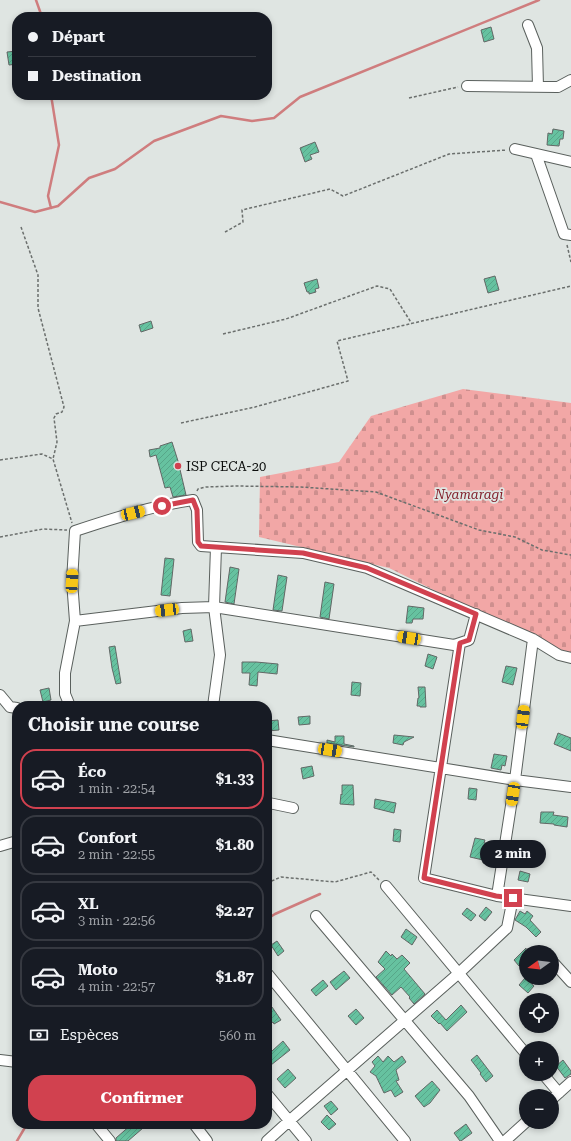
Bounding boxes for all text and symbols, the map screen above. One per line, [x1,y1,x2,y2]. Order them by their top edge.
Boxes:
text: Départ [52,28,105,46]
text: Destination [52,67,141,85]
place label: ISP CECA-20 [186,459,266,474]
marker: ISP CECA-20 [173,461,183,471]
park label: Nyamaragi [434,487,503,502]
route start [153,497,171,515]
car [120,504,146,522]
car [65,569,79,593]
car [154,603,180,617]
car [396,630,422,646]
car [516,704,530,730]
text: Choisir une course [28,714,199,735]
car [317,742,343,758]
icon: car [30,761,66,797]
text: Éco [78,763,106,781]
text: $1.33 [216,770,254,788]
text: 1 min · 22:54 [78,781,155,796]
car [505,781,521,807]
icon: car [30,827,66,863]
text: Confort [78,829,137,847]
text: $1.80 [216,836,254,854]
callout: 2 min [480,840,546,868]
text: 2 min [495,846,531,861]
text: 2 min · 22:55 [78,847,155,862]
route end [504,889,522,907]
icon: car [30,893,66,929]
text: XL [78,895,99,913]
text: $2.27 [216,902,254,920]
text: 3 min · 22:56 [78,913,155,928]
north arrow [519,945,559,985]
map controls [519,945,559,1129]
icon: car [30,959,66,995]
text: Moto [78,961,118,979]
text: $1.87 [216,968,254,986]
text: 4 min · 22:57 [78,979,155,994]
button: locate [519,993,559,1033]
icon: cash [28,1024,50,1046]
text: Espèces [60,1026,119,1044]
text: 560 m [219,1028,256,1043]
button: + [519,1041,559,1081]
button: Confirmer [28,1075,256,1121]
button: − [519,1089,559,1129]

